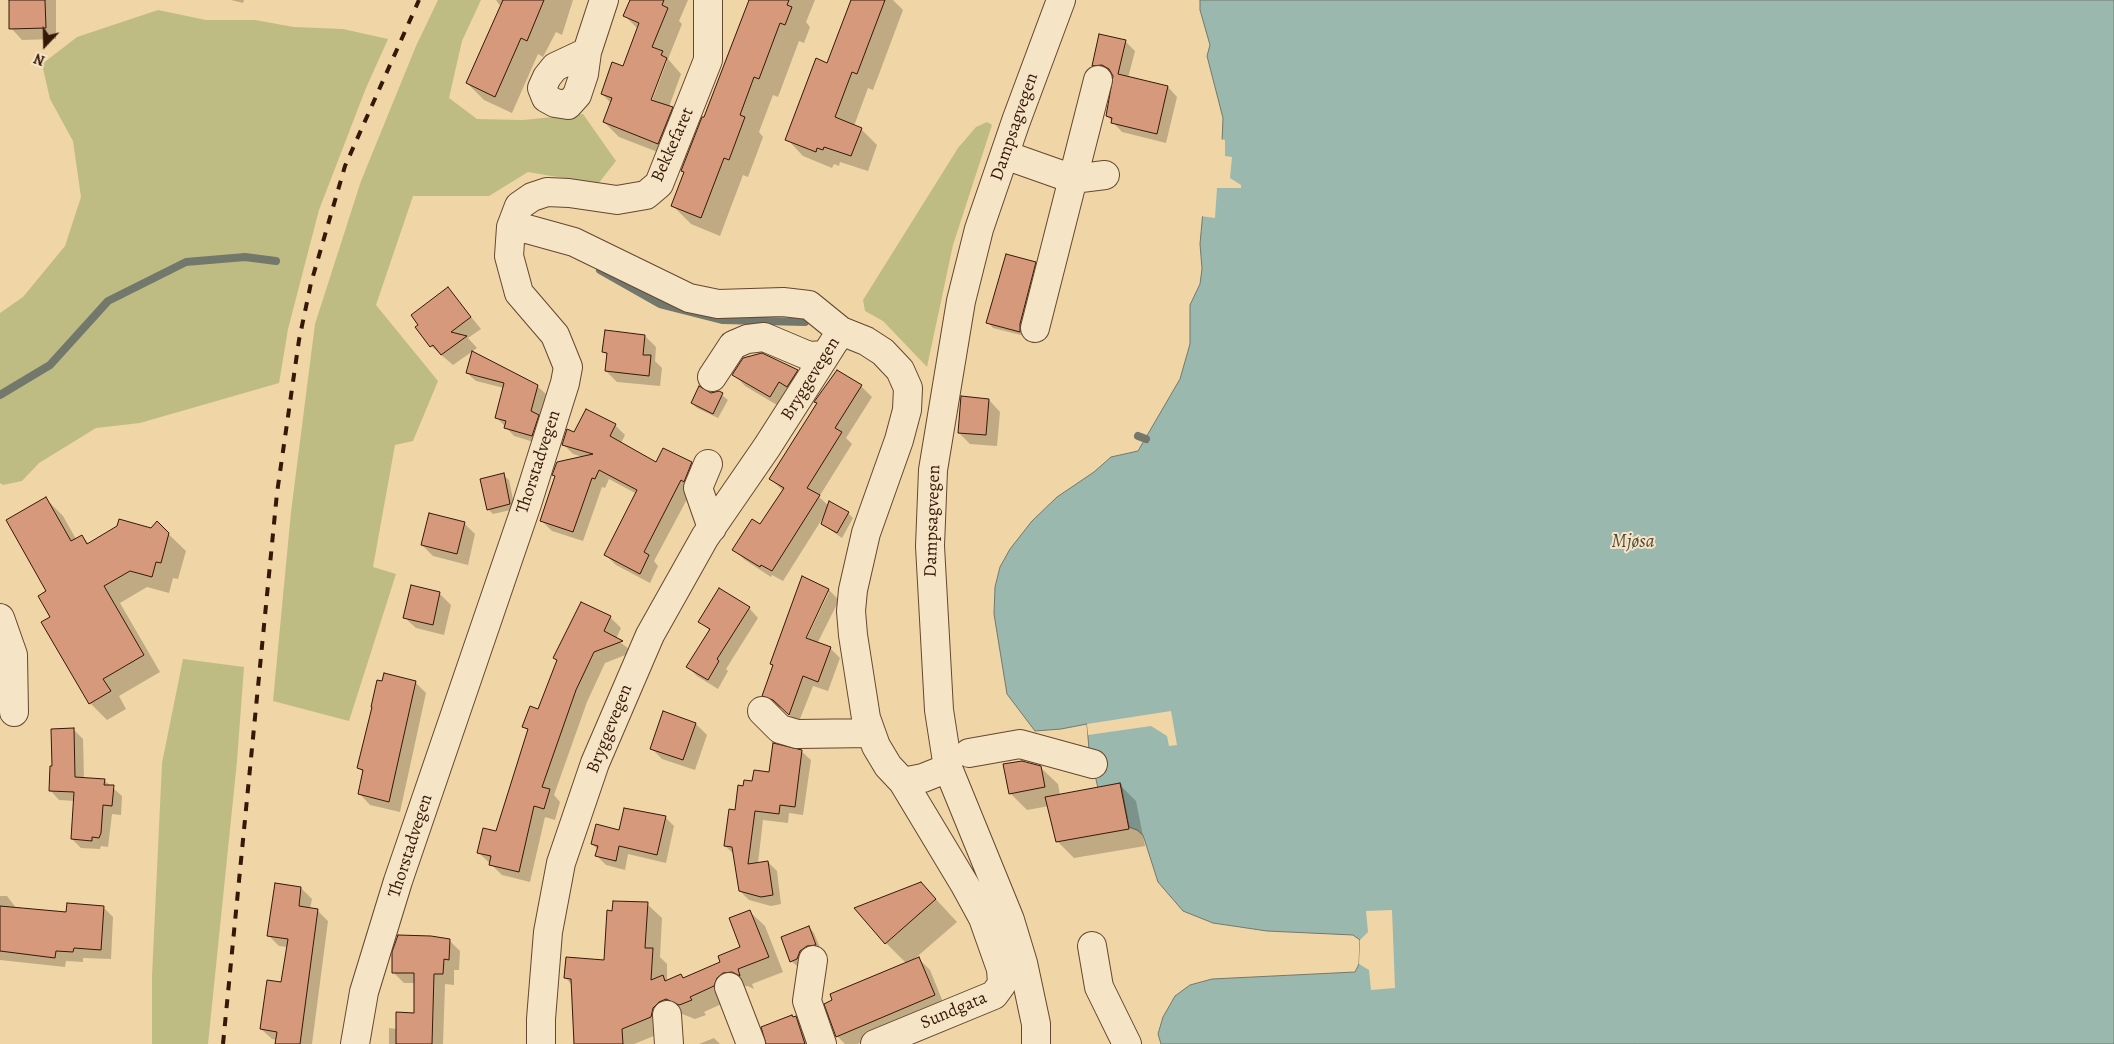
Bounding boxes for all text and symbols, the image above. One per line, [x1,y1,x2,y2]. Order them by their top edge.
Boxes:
north arrow [20,20,70,70]
text: N [31,49,48,70]
street label: Dampsagvegen [986,70,1044,184]
street label: Bekkefaret [647,104,699,186]
street label: Bryggevegen [777,333,845,425]
street label: Thorstadvegen [512,408,566,516]
street label: Dampsagvegen [920,464,946,578]
water label: Mjøsa [1611,531,1655,553]
street label: Bryggevegen [582,681,638,777]
street label: Thorstadvegen [384,792,438,900]
street label: Sundgata [917,987,991,1035]

